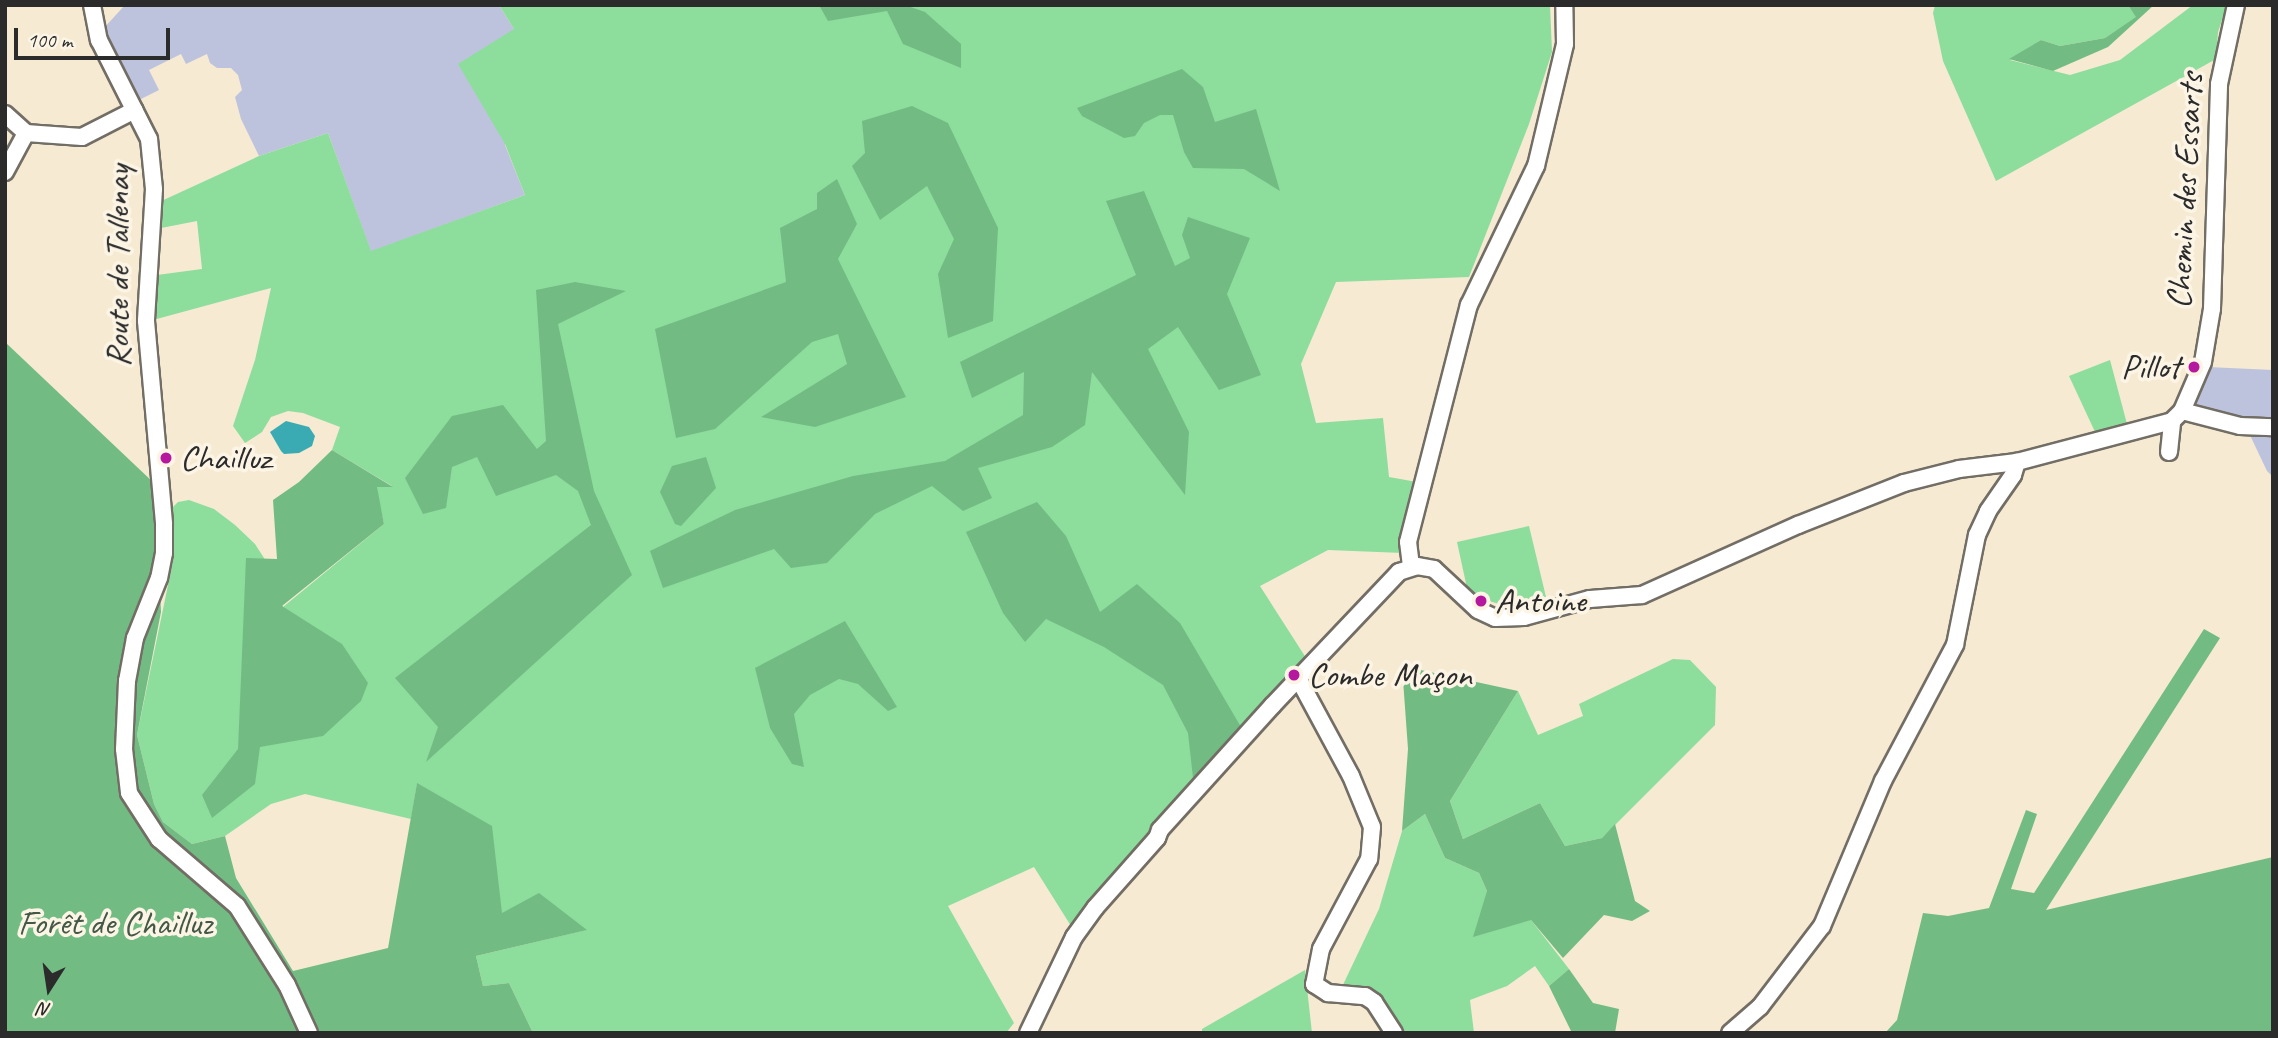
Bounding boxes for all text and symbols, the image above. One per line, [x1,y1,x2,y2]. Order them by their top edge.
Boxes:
scale bar [18,14,173,58]
text: 100 m [27,27,72,53]
street label: Chemin des Essarts [2158,72,2212,310]
street label: Route de Tallenay [97,165,139,367]
place label: Pillot [2121,346,2180,388]
marker: Pillot [2186,359,2202,375]
place label: Chailluz [180,437,270,479]
marker: Chailluz [158,450,174,466]
place label: Antoine [1495,580,1586,622]
marker: Antoine [1473,593,1489,609]
place label: Combe Maçon [1308,654,1473,696]
marker: Combe Maçon [1286,667,1302,683]
park label: Forêt de Chailluz [17,902,213,944]
north arrow [14,954,84,1024]
text: N [36,997,53,1023]

